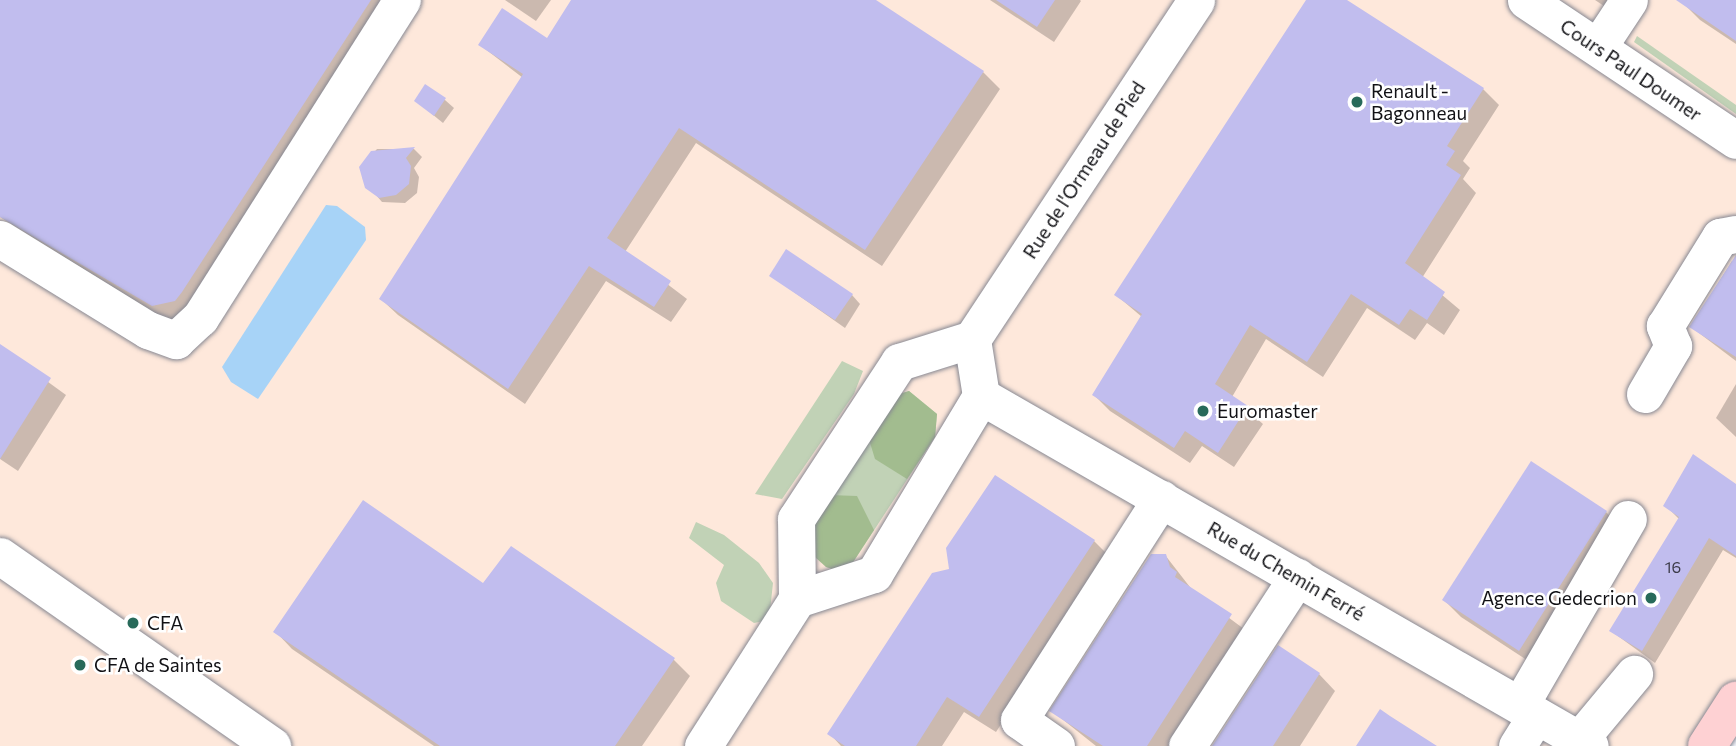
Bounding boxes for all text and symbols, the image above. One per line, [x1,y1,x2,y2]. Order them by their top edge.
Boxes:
street label: Cours Paul Doumer [1556,14,1706,126]
street label: Rue de l'Ormeau de Pied [1018,77,1150,263]
place label: Renault - Bagonneau [1371,80,1467,124]
marker: Renault - Bagonneau [1349,94,1365,110]
place label: Euromaster [1217,400,1318,422]
marker: Euromaster [1195,403,1211,419]
street label: Rue du Chemin Ferré [1203,517,1369,625]
house number: 16 [1665,557,1681,577]
place label: Agence Gedecrion [1481,587,1637,609]
marker: Agence Gedecrion [1643,590,1659,606]
place label: CFA [147,612,183,634]
marker: CFA [125,615,141,631]
place label: CFA de Saintes [94,654,222,676]
marker: CFA de Saintes [72,657,88,673]

